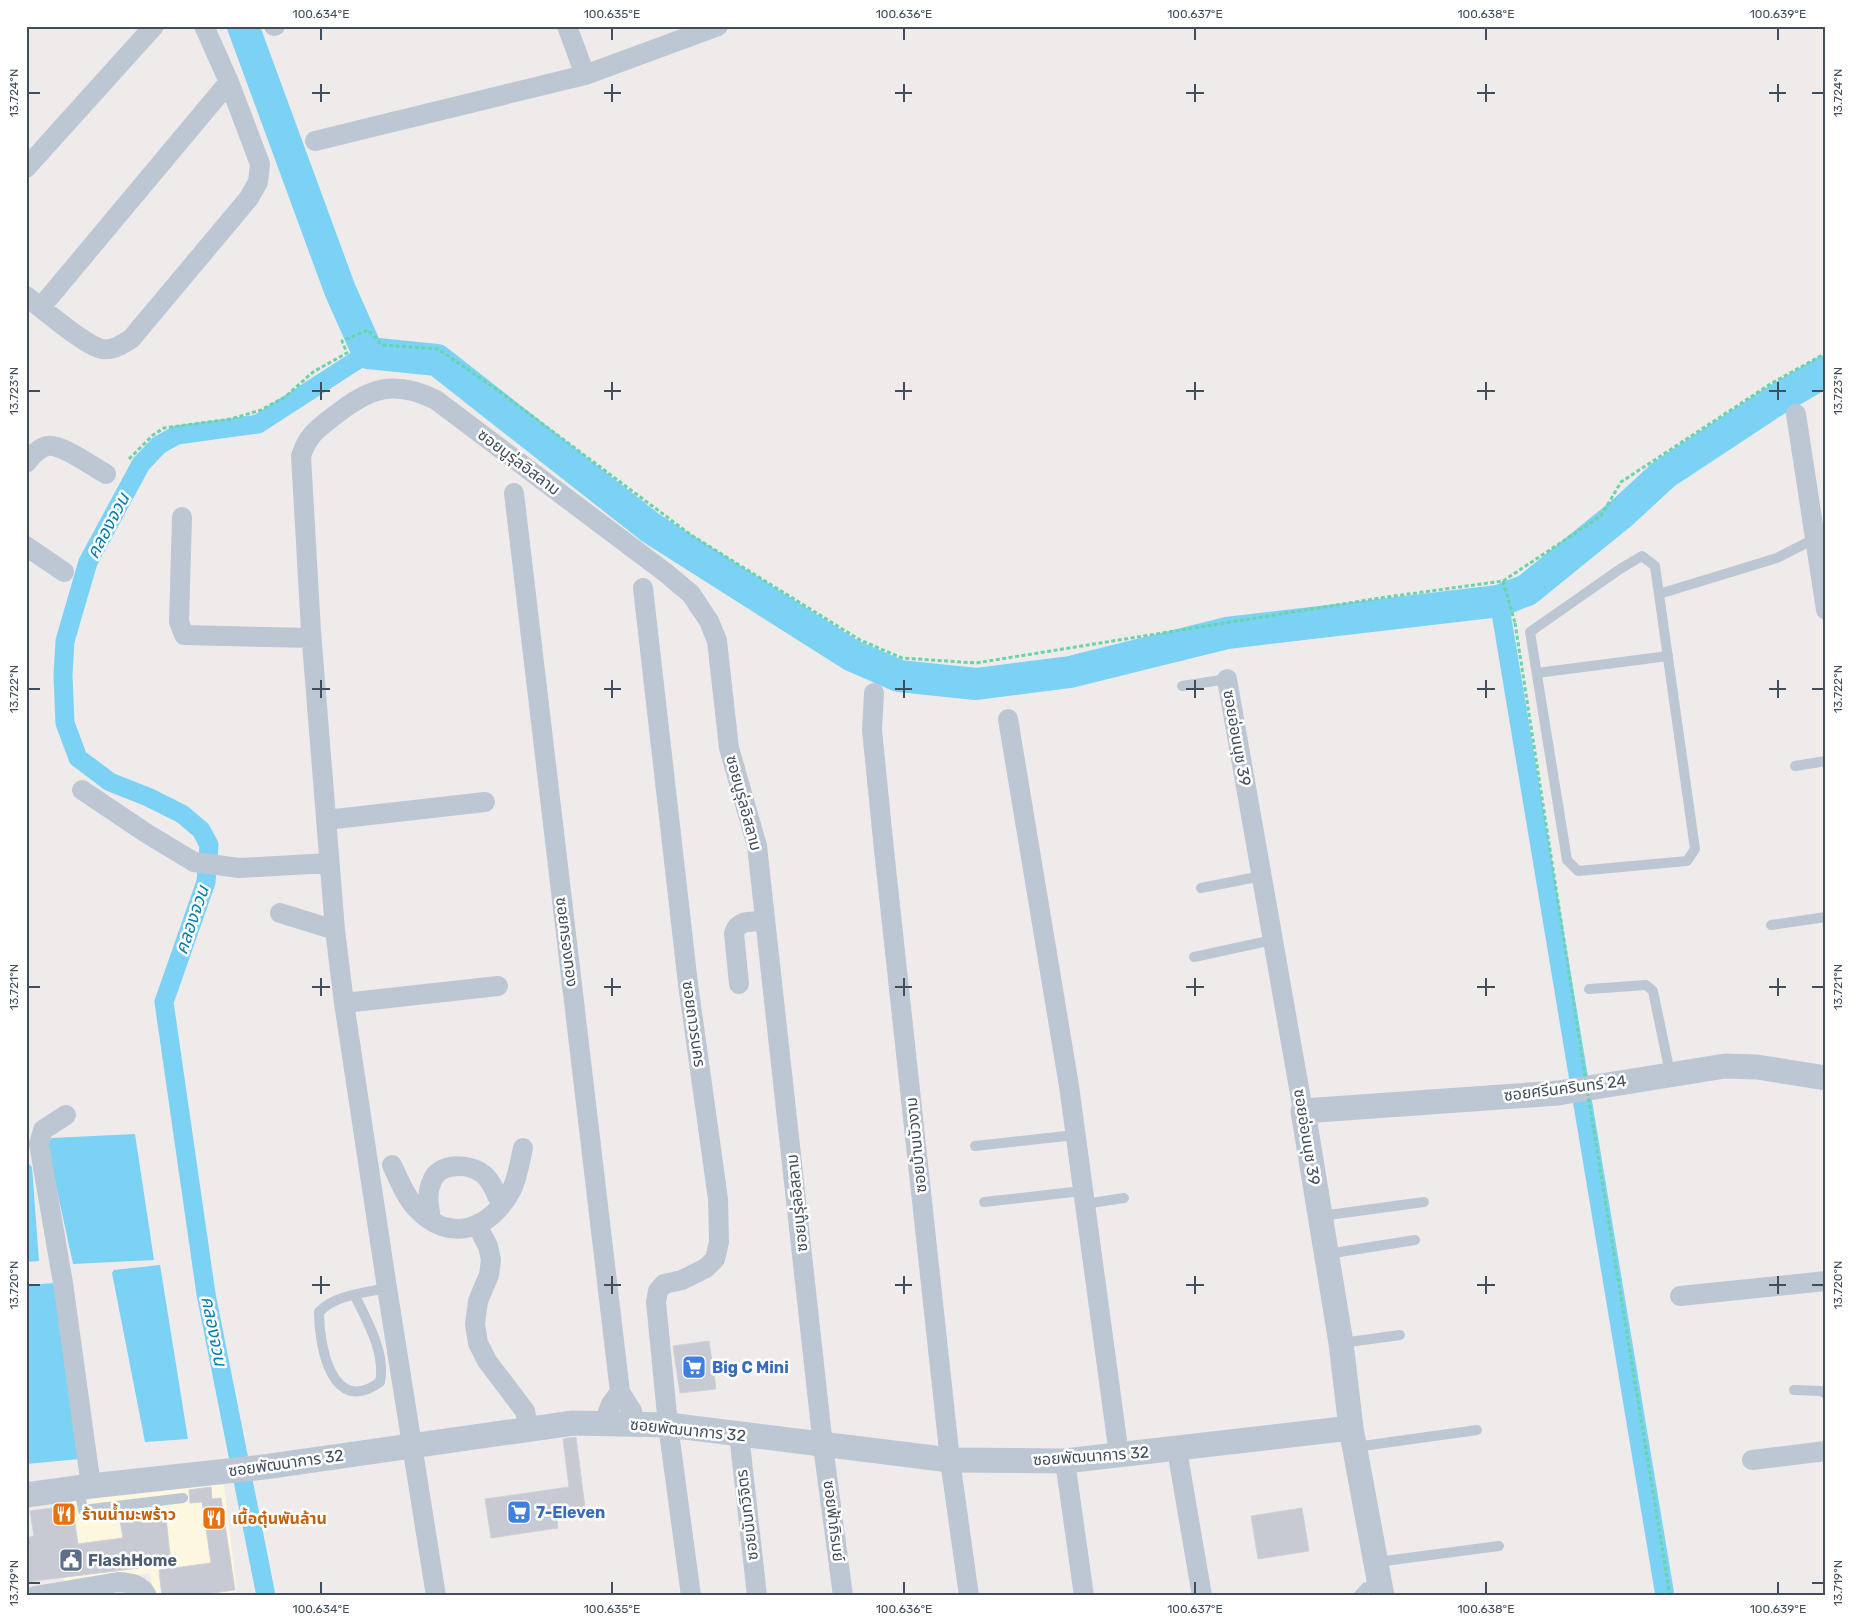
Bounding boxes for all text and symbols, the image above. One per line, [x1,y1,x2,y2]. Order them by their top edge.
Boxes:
text: 100.634°E [293,7,349,21]
text: 100.635°E [584,7,640,21]
text: 100.636°E [876,7,932,21]
text: 100.637°E [1167,7,1223,21]
text: 100.638°E [1457,7,1515,21]
text: 100.639°E [1750,7,1806,21]
text: 13.724°N [7,69,21,117]
text: 13.724°N [1831,69,1845,117]
text: 13.723°N [7,367,21,415]
text: 13.723°N [1831,367,1845,415]
street label: ซอยนูรุ่ลอิสลาม [474,425,564,499]
water label: คลองจวน [82,489,135,562]
text: 13.722°N [7,665,21,713]
text: 13.722°N [1831,665,1845,713]
street label: ซอยอ่อนนุช 39 [1219,688,1255,788]
street label: ซอยนูรุ่ลอิสลาม [722,753,766,853]
water label: คลองจวน [170,882,214,957]
street label: ซอยกรองทอง [552,896,582,988]
text: 13.721°N [7,964,21,1010]
text: 13.721°N [1831,964,1845,1010]
street label: ซอยถาวรนคร [679,980,709,1069]
street label: ซอยศรีนครินทร์ 24 [1503,1071,1627,1105]
street label: ซอยอ่อนนุช 39 [1290,1087,1324,1187]
street label: ซอยบ้านบัวงาม [902,1096,930,1194]
street label: ซอยนูรุ่ลอิสลาม [782,1153,812,1253]
text: 13.720°N [7,1261,21,1309]
text: 13.720°N [1831,1261,1845,1309]
water label: คลองจวน [196,1294,232,1369]
supermarket icon: Big C Mini [681,1354,707,1380]
place label: Big C Mini [712,1358,789,1377]
street label: ซอยพัฒนาการ 32 [629,1414,747,1446]
street label: ซอยพัฒนาการ 32 [1032,1442,1150,1470]
street label: ซอยพัฒนาการ 32 [227,1445,345,1481]
street label: ซอยนันทวิจิตร [732,1468,762,1561]
street label: ซอยฟ้าภิรมย์ [820,1479,848,1563]
supermarket icon: 7-Eleven [506,1499,532,1525]
restaurant icon: ร้านน้ำมะพร้าว [51,1501,77,1527]
place label: ร้านน้ำมะพร้าว [82,1503,176,1524]
place label: 7-Eleven [536,1503,605,1522]
restaurant icon: เนื้อตุ๋นพันล้าน [201,1505,227,1531]
place label: เนื้อตุ๋นพันล้าน [232,1507,327,1528]
public building icon: FlashHome [58,1547,84,1573]
place label: FlashHome [88,1551,177,1570]
text: 13.719°N [7,1560,21,1606]
text: 13.719°N [1831,1560,1845,1606]
text: 100.634°E [293,1602,349,1616]
text: 100.635°E [584,1602,640,1616]
text: 100.636°E [876,1602,932,1616]
text: 100.637°E [1167,1602,1223,1616]
text: 100.638°E [1457,1602,1515,1616]
text: 100.639°E [1750,1602,1806,1616]

